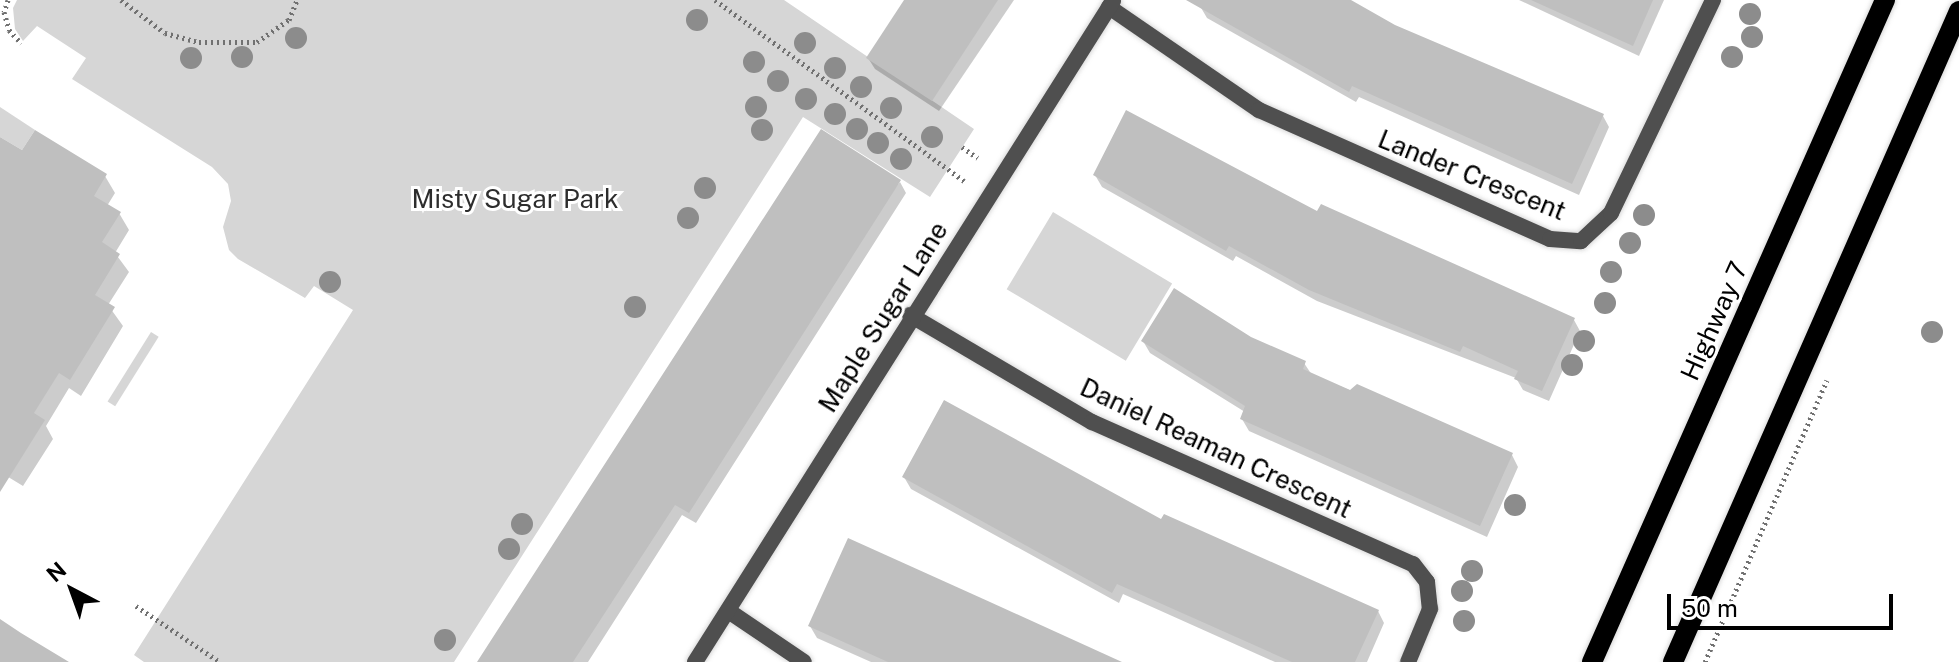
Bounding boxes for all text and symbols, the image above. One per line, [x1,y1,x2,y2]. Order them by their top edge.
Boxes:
street label: Lander Crescent [1374,123,1570,227]
park label: Misty Sugar Park [411,183,619,215]
street label: Maple Sugar Lane [812,216,954,418]
street label: Highway 7 [1674,257,1754,385]
street label: Daniel Reaman Crescent [1075,371,1357,525]
north arrow [32,550,112,630]
text: N [41,556,71,587]
scale bar [1671,578,1897,628]
text: 50 m [1681,594,1738,622]

